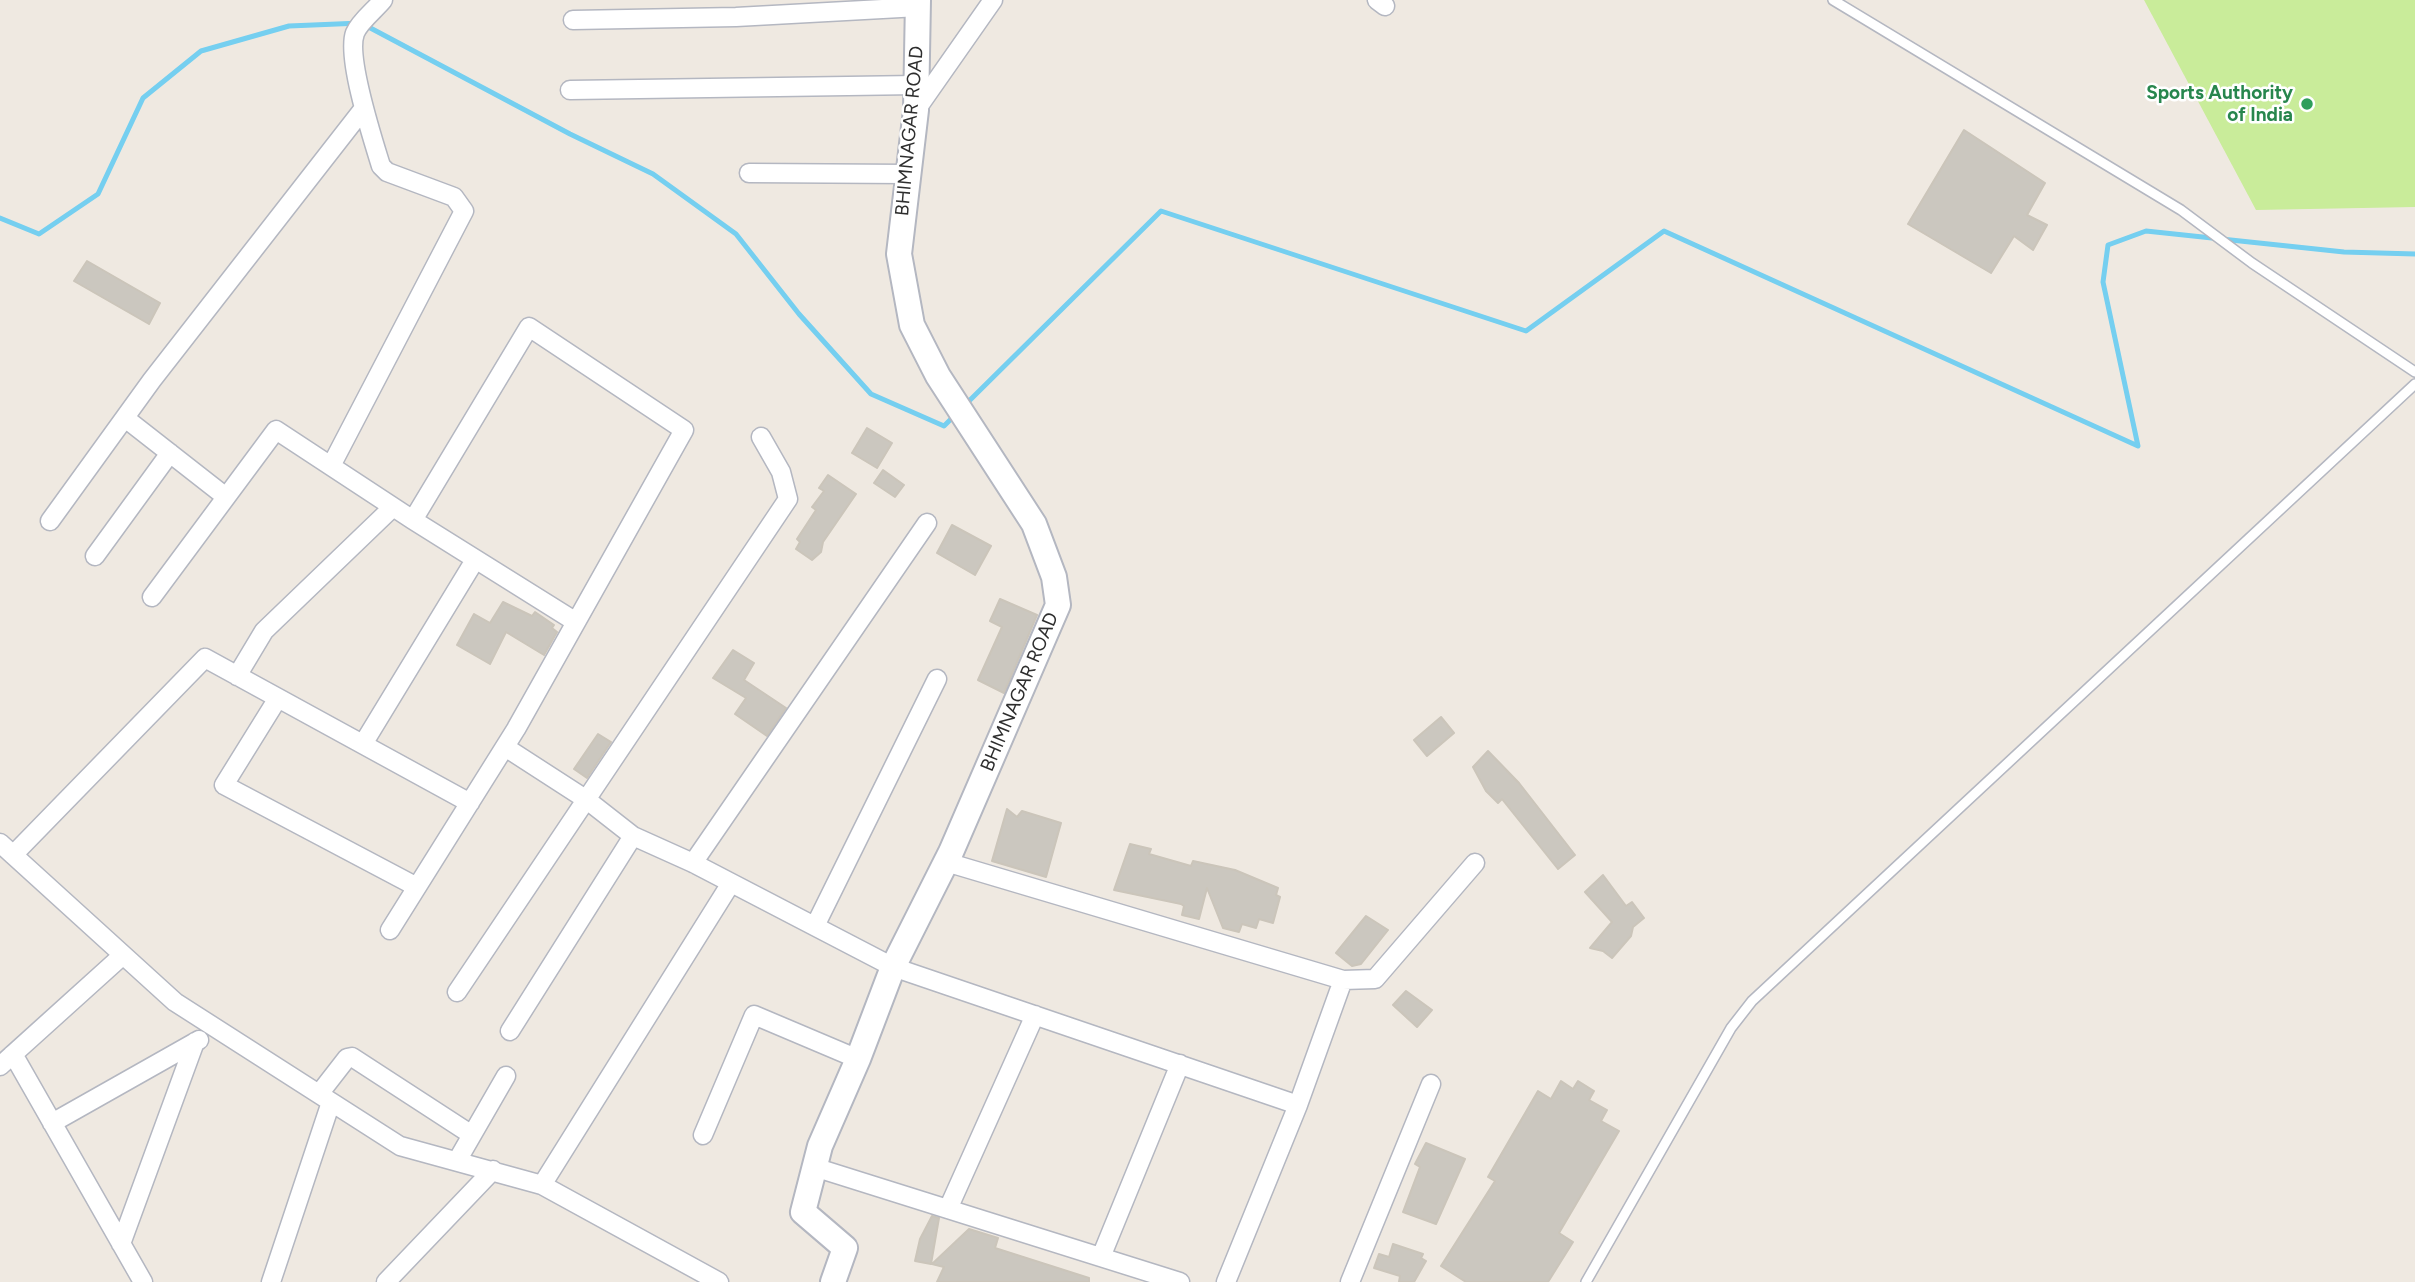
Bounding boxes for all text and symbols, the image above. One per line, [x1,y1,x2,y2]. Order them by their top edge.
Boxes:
street label: BHIMNAGAR ROAD [891,45,929,217]
place label: Sports Authority of India [2146,82,2293,126]
marker: Sports Authority of India [2299,96,2315,112]
street label: BHIMNAGAR ROAD [976,609,1064,775]

